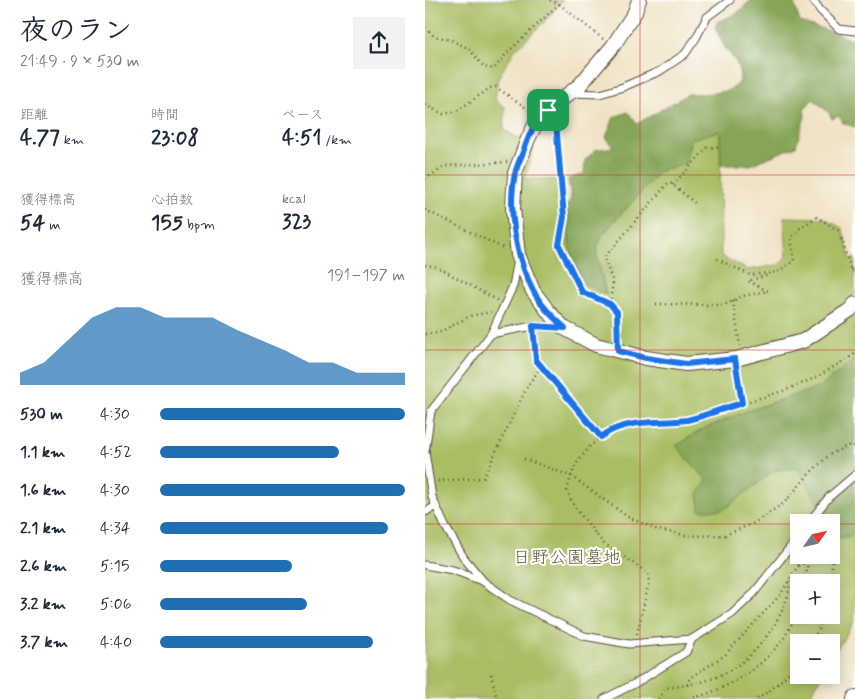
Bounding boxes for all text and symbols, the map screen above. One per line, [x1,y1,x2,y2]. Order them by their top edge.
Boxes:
text: 夜のラン [20,13,132,50]
button: share [353,17,405,69]
text: 21:49 · 9 × 530 m [20,51,139,72]
pin [527,89,569,131]
icon: arrive [534,96,562,124]
text: 距離 [20,106,48,124]
text: 時間 [151,106,179,124]
text: ペース [282,106,323,124]
text: 4.77 [20,124,60,152]
text: 23:08 [151,124,199,152]
text: 4:51 [282,124,321,152]
text: km [60,131,84,149]
text: /km [321,131,352,149]
text: kcal [282,190,306,208]
text: 獲得標高 [20,191,76,209]
text: 心拍数 [151,191,193,209]
text: 323 [282,208,311,236]
text: 54 [20,209,45,237]
text: 155 [151,209,183,237]
text: m [45,216,60,234]
text: bpm [183,216,215,234]
text: 191–197 m [327,265,405,286]
text: 獲得標高 [20,269,84,290]
text: 530 m [20,404,63,425]
text: 4:30 [100,404,130,425]
text: 1.1 km [20,442,65,463]
text: 4:52 [100,442,132,463]
text: 1.6 km [20,480,66,501]
text: 4:30 [100,480,130,501]
north arrow [790,514,840,564]
map controls [790,514,840,684]
text: 2.1 km [20,518,66,539]
text: 4:34 [100,518,131,539]
park label: 日野公園墓地 [513,546,621,570]
text: 2.6 km [20,556,67,577]
text: 5:15 [100,556,130,577]
button: + [790,574,840,624]
text: 3.2 km [20,594,66,615]
text: 5:06 [100,594,132,615]
text: 3.7 km [20,632,68,653]
text: 4:40 [100,632,132,653]
button: − [790,634,840,684]

